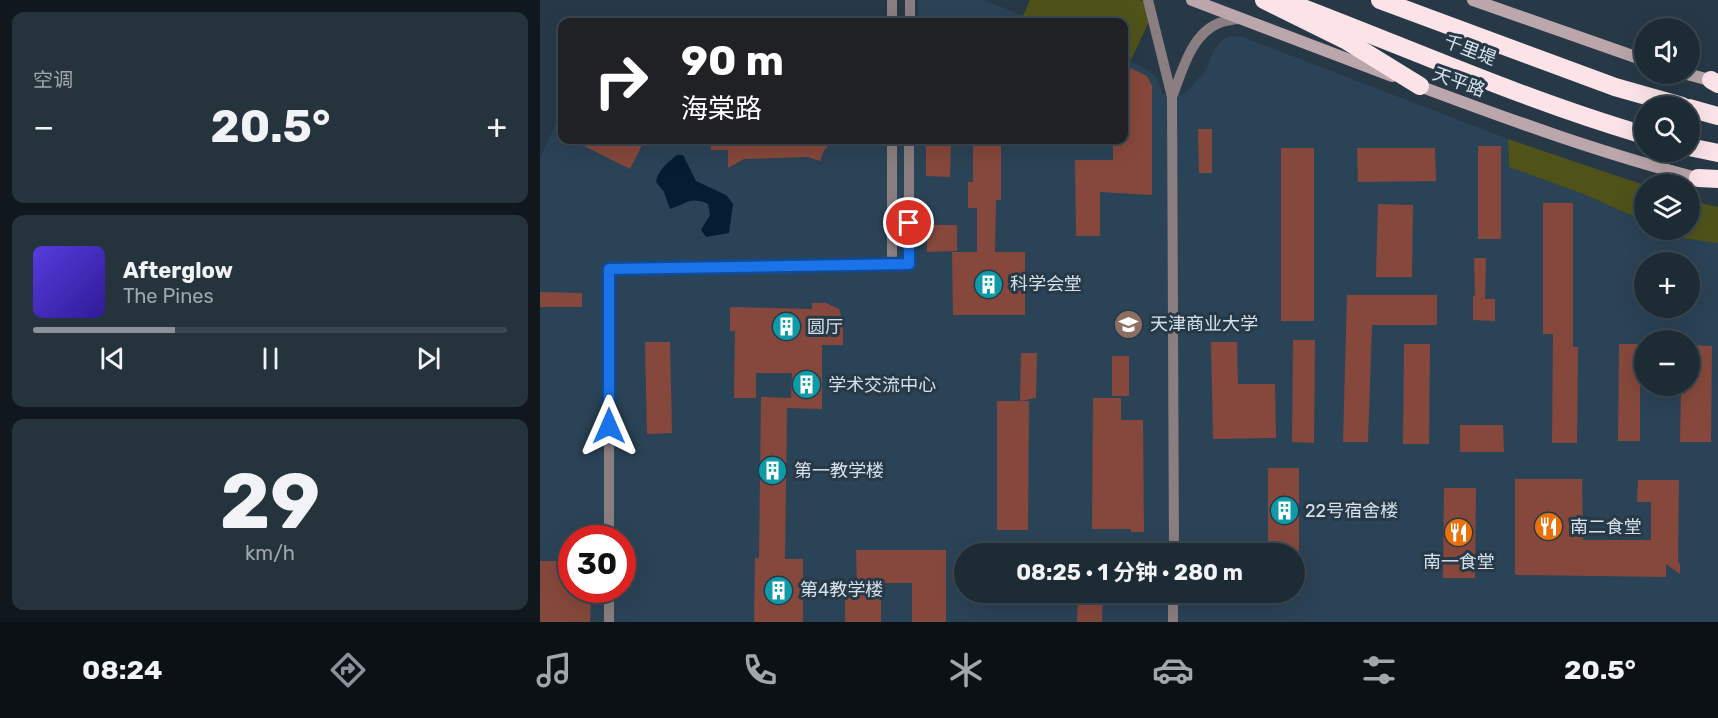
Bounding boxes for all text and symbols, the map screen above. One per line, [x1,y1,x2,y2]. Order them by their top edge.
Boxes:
map controls [1634,18,1700,396]
button: sound [1634,18,1700,84]
street label: 千里堤 [1441,30,1499,70]
text: 90 m [681,36,784,86]
icon: right [582,42,660,120]
street label: 天平路 [1430,62,1488,102]
text: 空调 [33,68,73,92]
text: 海棠路 [681,93,762,125]
button: search [1634,96,1700,162]
text: 20.5° [211,100,330,153]
text: − [33,107,54,146]
text: + [486,107,507,146]
button: layers [1634,174,1700,240]
pin [883,197,934,248]
icon: arrive [892,206,925,239]
button: + [1634,252,1700,318]
text: Afterglow [123,257,233,284]
building icon: 科学会堂 [973,268,1005,300]
place label: 科学会堂 [1010,273,1082,295]
text: The Pines [123,284,214,308]
school or university icon: 天津商业大学 [1113,308,1145,340]
building icon: 圆厅 [770,311,802,343]
place label: 天津商业大学 [1150,313,1258,335]
place label: 圆厅 [807,316,843,338]
button: − [1634,330,1700,396]
icon: previous [96,342,129,375]
icon: pause [254,342,287,375]
icon: next [412,342,445,375]
building icon: 学术交流中心 [791,369,823,401]
place label: 学术交流中心 [828,374,936,396]
position arrow [577,394,641,458]
text: 29 [220,455,320,548]
building icon: 第一教学楼 [757,455,789,487]
place label: 第一教学楼 [794,460,884,482]
building icon: 22号宿舍楼 [1268,495,1300,527]
place label: 22号宿舍楼 [1305,500,1398,522]
restaurant icon: 南二食堂 [1533,511,1565,543]
place label: 南二食堂 [1570,516,1642,538]
restaurant icon: 南一食堂 [1443,517,1475,549]
speed limit sign: 30 [558,525,636,603]
text: km/h [245,541,295,565]
place label: 南一食堂 [1423,551,1495,573]
text: 08:25 · 1 分钟 · 280 m [1016,559,1243,586]
building icon: 第4教学楼 [763,574,795,606]
place label: 第4教学楼 [800,579,883,601]
icon: directions [327,649,369,691]
icon: music [533,649,575,691]
icon: phone [739,649,781,691]
icon: climate [945,649,987,691]
icon: car [1152,649,1194,691]
icon: filters [1358,649,1400,691]
text: 08:24 [82,654,163,686]
text: 20.5° [1564,654,1636,686]

